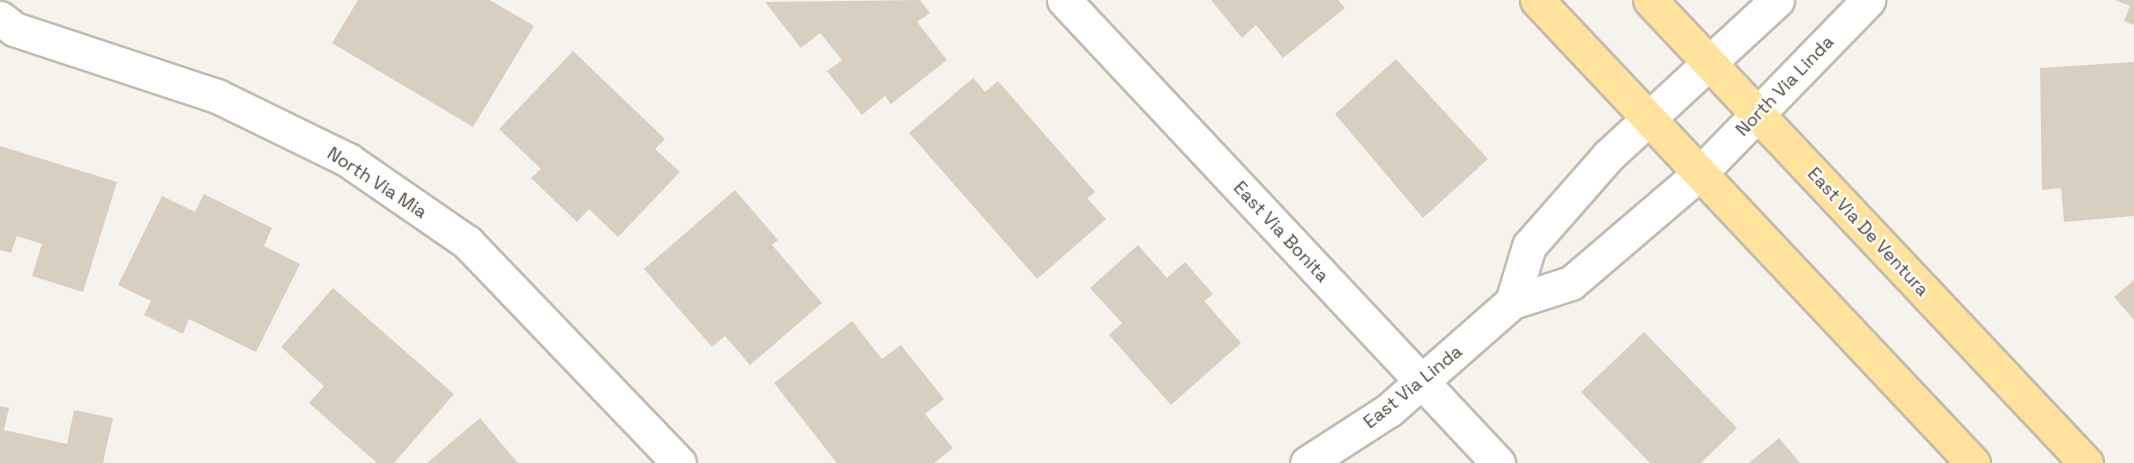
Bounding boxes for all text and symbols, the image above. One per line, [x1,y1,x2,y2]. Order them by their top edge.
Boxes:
street label: North Via Linda [1732,31,1838,141]
street label: North Via Mia [323,143,431,223]
street label: East Via De Ventura [1803,163,1933,301]
street label: East Via Bonita [1229,177,1333,287]
street label: East Via Linda [1359,341,1467,433]

